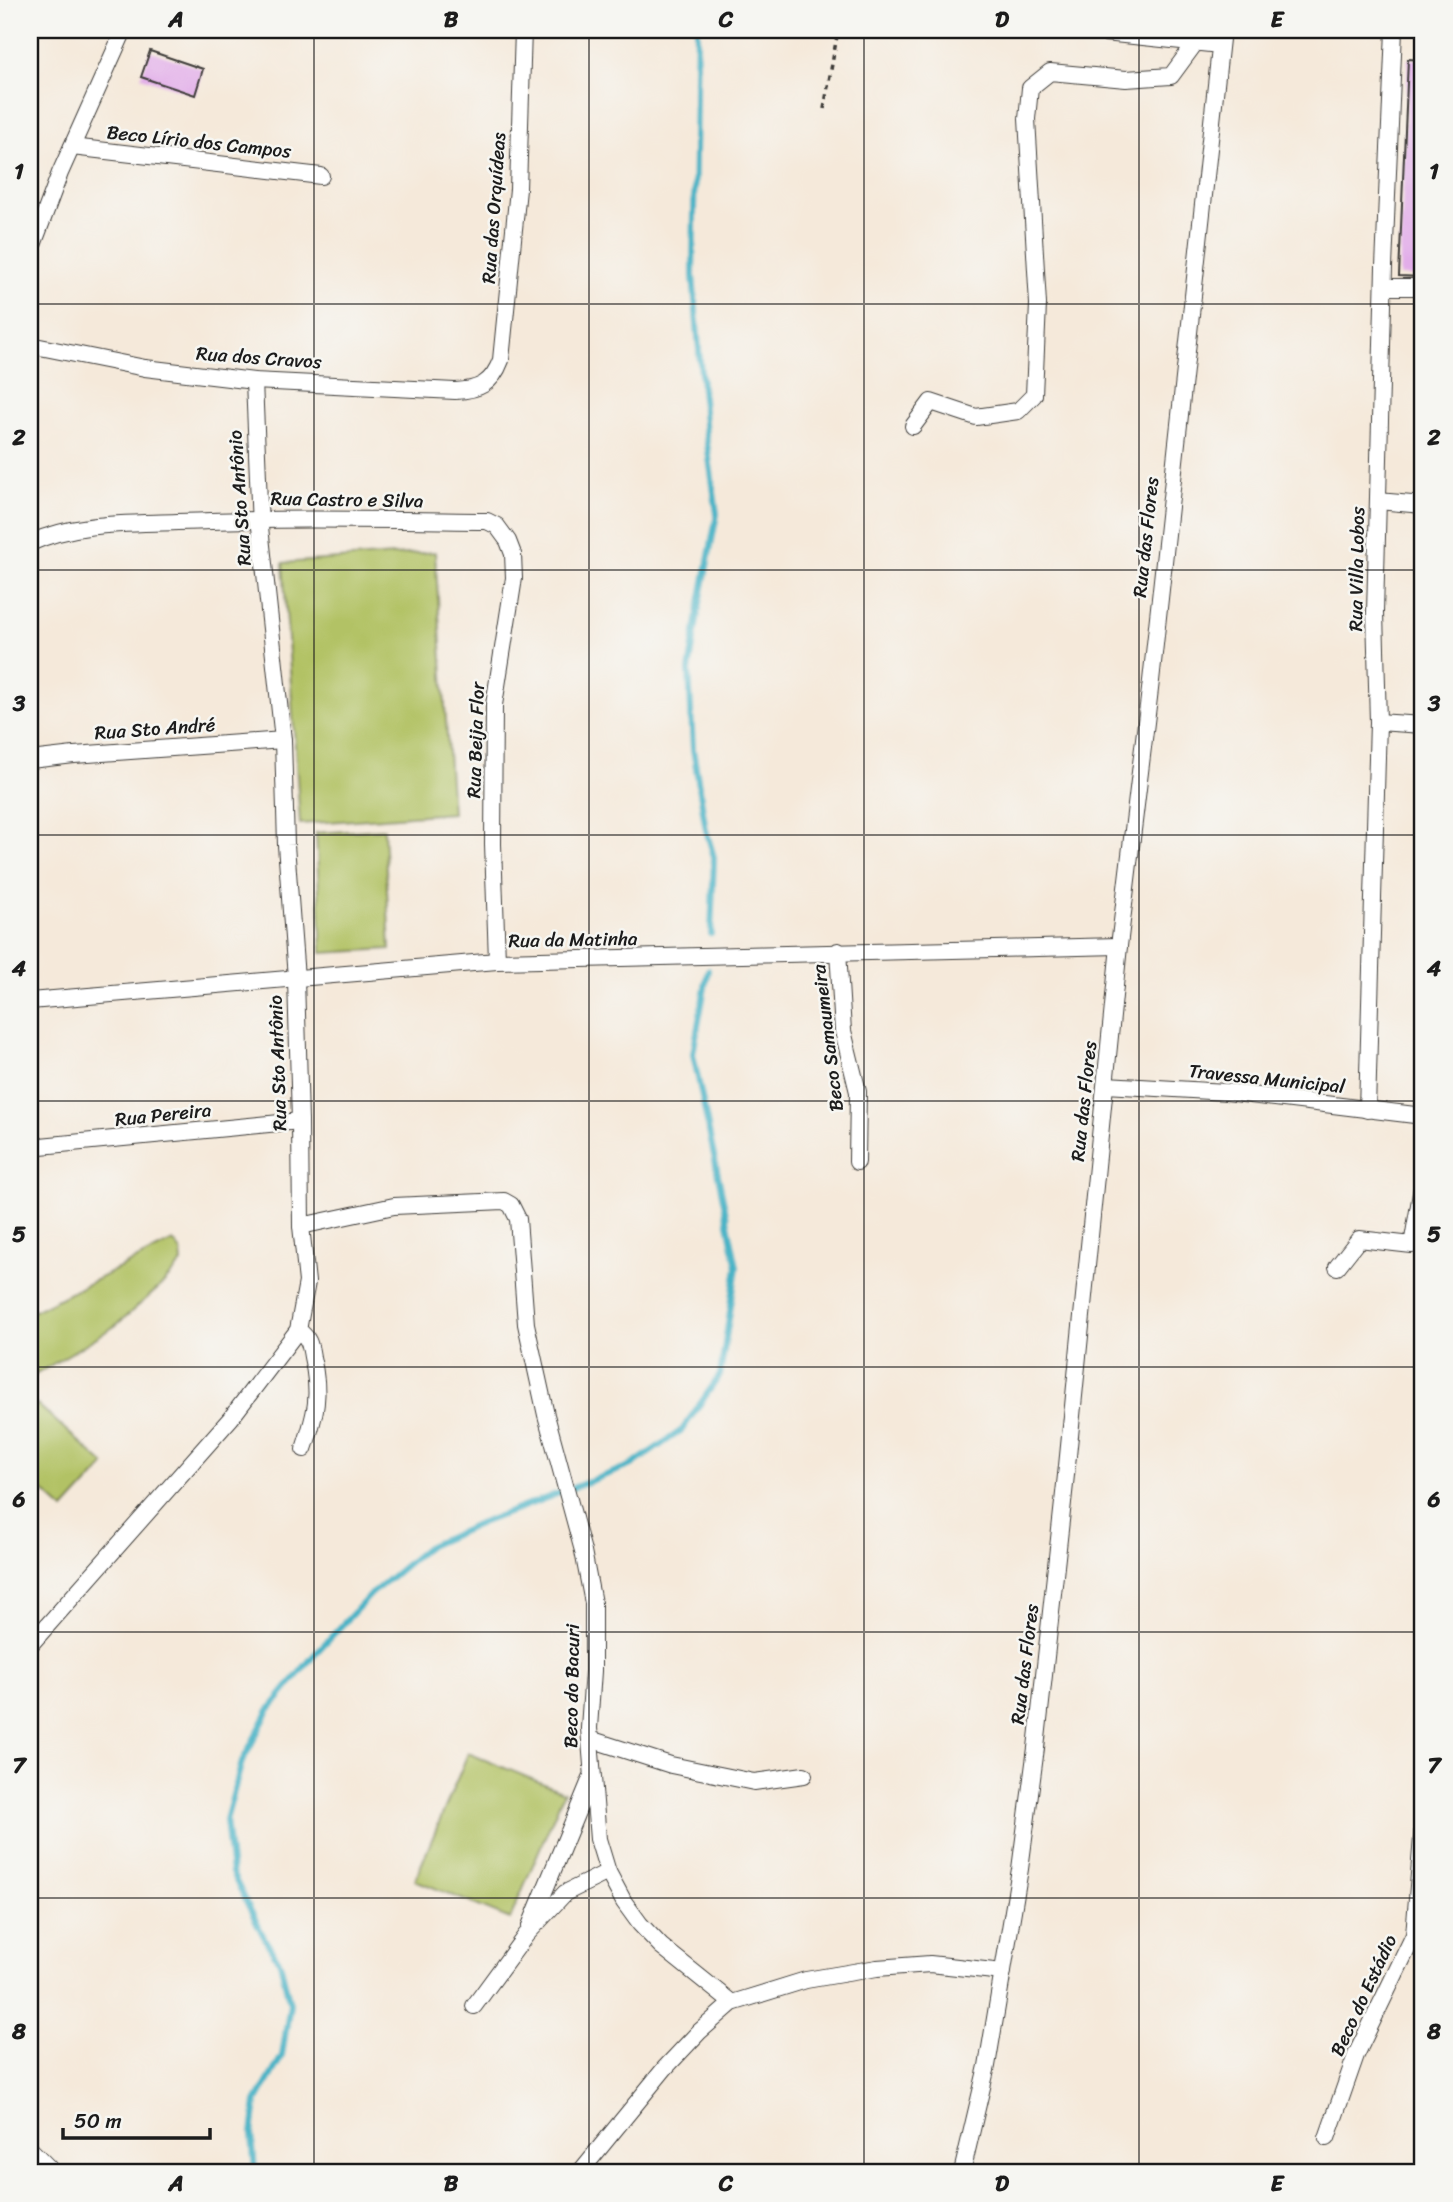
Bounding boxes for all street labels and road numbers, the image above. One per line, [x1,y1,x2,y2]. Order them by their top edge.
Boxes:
street label: Beco Lírio dos Campos [105,115,293,168]
street label: Rua das Orquídeas [472,131,515,285]
street label: Rua dos Cravos [195,337,323,378]
street label: Rua Sto Antônio [218,429,261,567]
street label: Rua das Flores [1123,475,1168,599]
street label: Rua Castro e Silva [270,482,424,517]
street label: Rua Villa Lobos [1339,506,1374,632]
street label: Rua Beija Flor [457,680,494,799]
street label: Rua Sto André [94,708,217,749]
street label: Rua da Matinha [508,922,638,957]
street label: Beco Samaumeira [802,962,853,1113]
street label: Rua Sto Antônio [259,994,296,1131]
street label: Rua das Flores [1061,1039,1106,1163]
street label: Travessa Municipal [1187,1054,1347,1103]
street label: Rua Pereira [113,1093,213,1136]
street label: Rua das Flores [1001,1602,1048,1726]
street label: Beco do Bacuri [554,1623,589,1748]
street label: Beco do Estádio [1321,1928,1406,2062]

